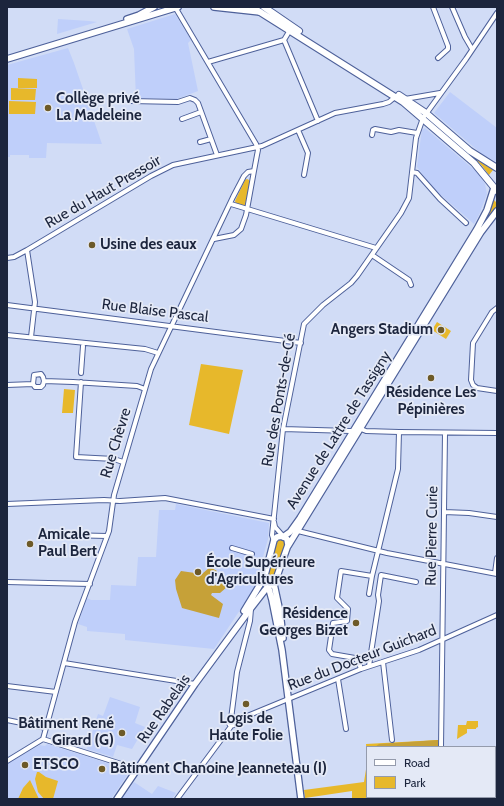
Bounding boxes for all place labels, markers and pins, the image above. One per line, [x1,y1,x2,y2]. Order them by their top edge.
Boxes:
place label: Collège privé La Madeleine [56,90,142,125]
marker: Collège privé La Madeleine [43,103,53,113]
place label: Usine des eaux [100,236,197,254]
marker: Usine des eaux [87,240,97,250]
place label: Angers Stadium [331,321,433,339]
marker: Angers Stadium [436,325,446,335]
marker: Résidence Les Pépinières [426,373,436,383]
place label: Résidence Les Pépinières [386,384,476,419]
place label: Amicale Paul Bert [38,526,97,561]
marker: Amicale Paul Bert [25,539,35,549]
place label: École Supérieure d'Agricultures [206,554,315,589]
marker: École Supérieure d'Agricultures [193,567,203,577]
place label: Résidence Georges Bizet [259,605,348,640]
marker: Résidence Georges Bizet [351,618,361,628]
marker: Logis de Haute Folie [241,699,251,709]
place label: Logis de Haute Folie [209,710,283,745]
place label: Bâtiment René Girard (G) [18,715,114,750]
marker: Bâtiment René Girard (G) [117,728,127,738]
place label: ETSCO [33,756,79,774]
marker: ETSCO [20,760,30,770]
place label: Bâtiment Chanoine Jeanneteau (I) [110,760,327,778]
marker: Bâtiment Chanoine Jeanneteau (I) [97,764,107,774]

